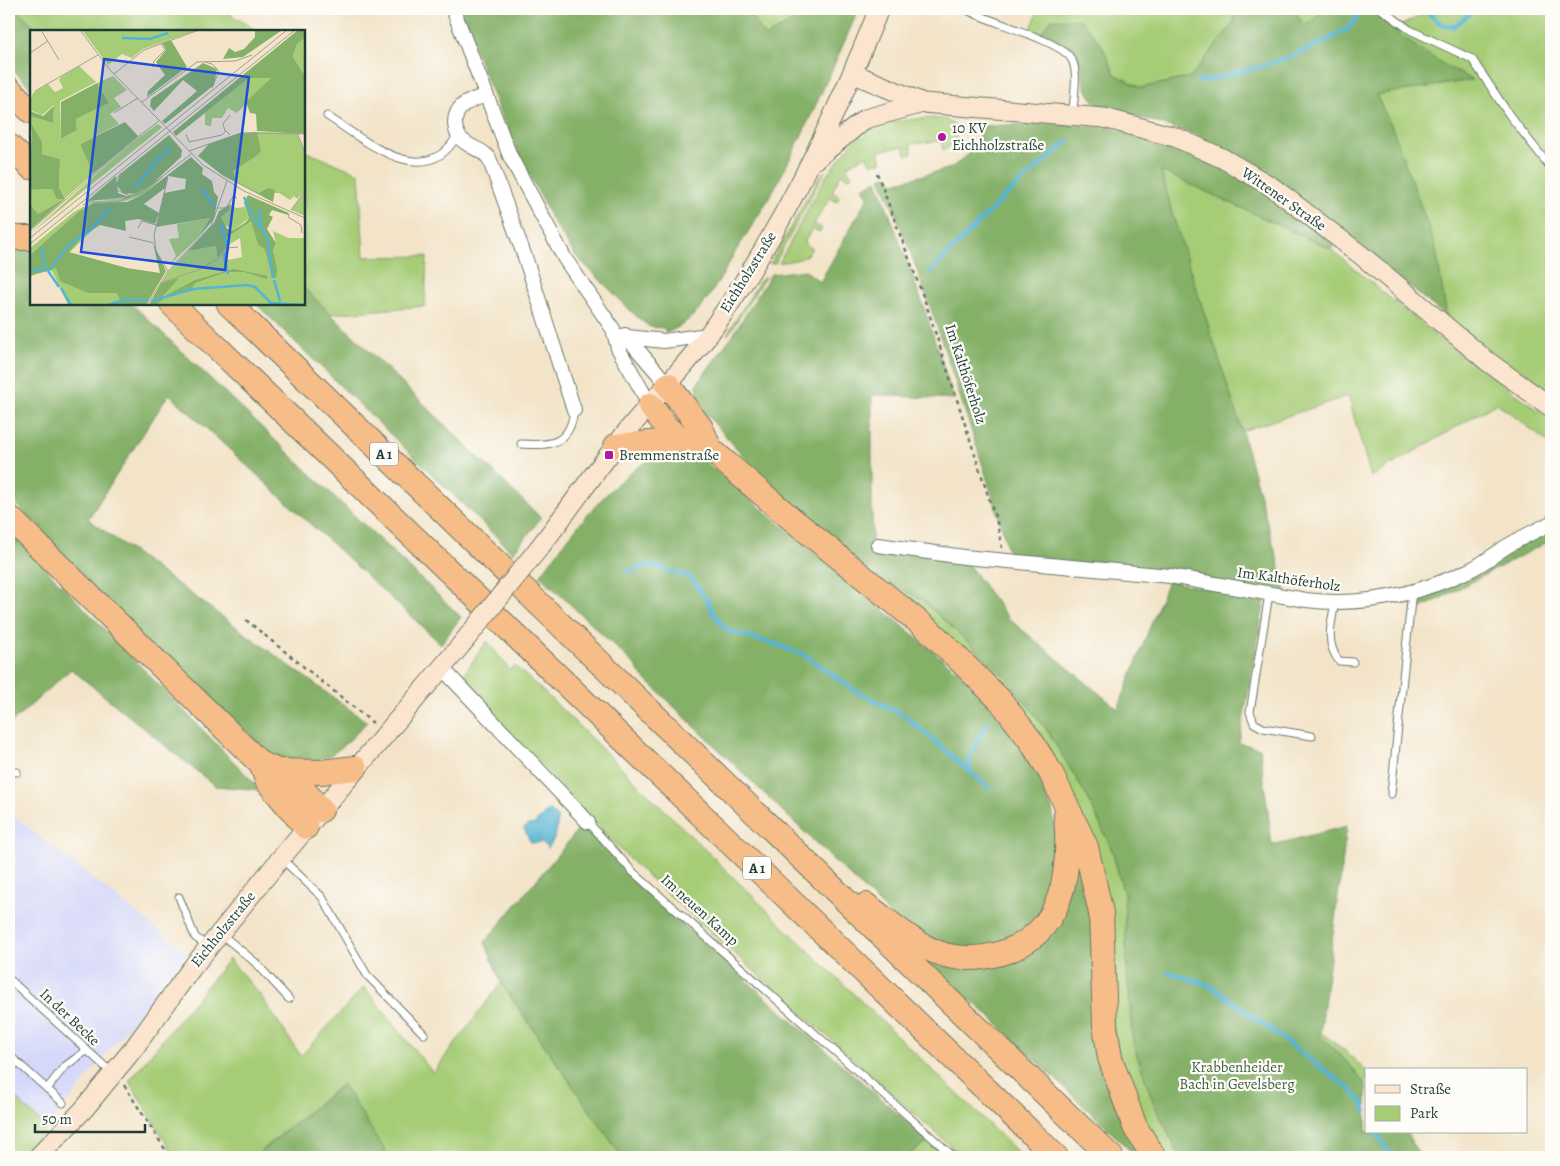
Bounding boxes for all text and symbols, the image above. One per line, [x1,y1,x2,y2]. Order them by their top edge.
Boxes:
inset map [30,30,305,305]
place label: 10 KV Eichholzstraße [952,118,1044,155]
marker: 10 KV Eichholzstraße [936,131,948,143]
street label: Wittener Straße [1237,162,1330,236]
street label: Eichholzstraße [715,227,781,316]
street label: Im Kalthöferholz [940,321,992,427]
road number: A 1 [370,442,398,466]
place label: Bremmenstraße [619,445,719,465]
marker: Bremmenstraße [603,449,615,461]
street label: Im Kalthöferholz [1236,562,1342,596]
road number: A 1 [743,856,771,880]
street label: Im neuen Kamp [657,870,743,950]
street label: Eichholzstraße [186,887,260,971]
street label: In der Becke [35,984,105,1050]
park label: Krabbenheider Bach in Gevelsberg [1179,1057,1295,1094]
legend [1365,1068,1528,1134]
text: Straße [1410,1079,1451,1099]
scale bar [35,1101,145,1133]
text: Park [1410,1103,1439,1123]
text: 50 m [42,1109,72,1129]

